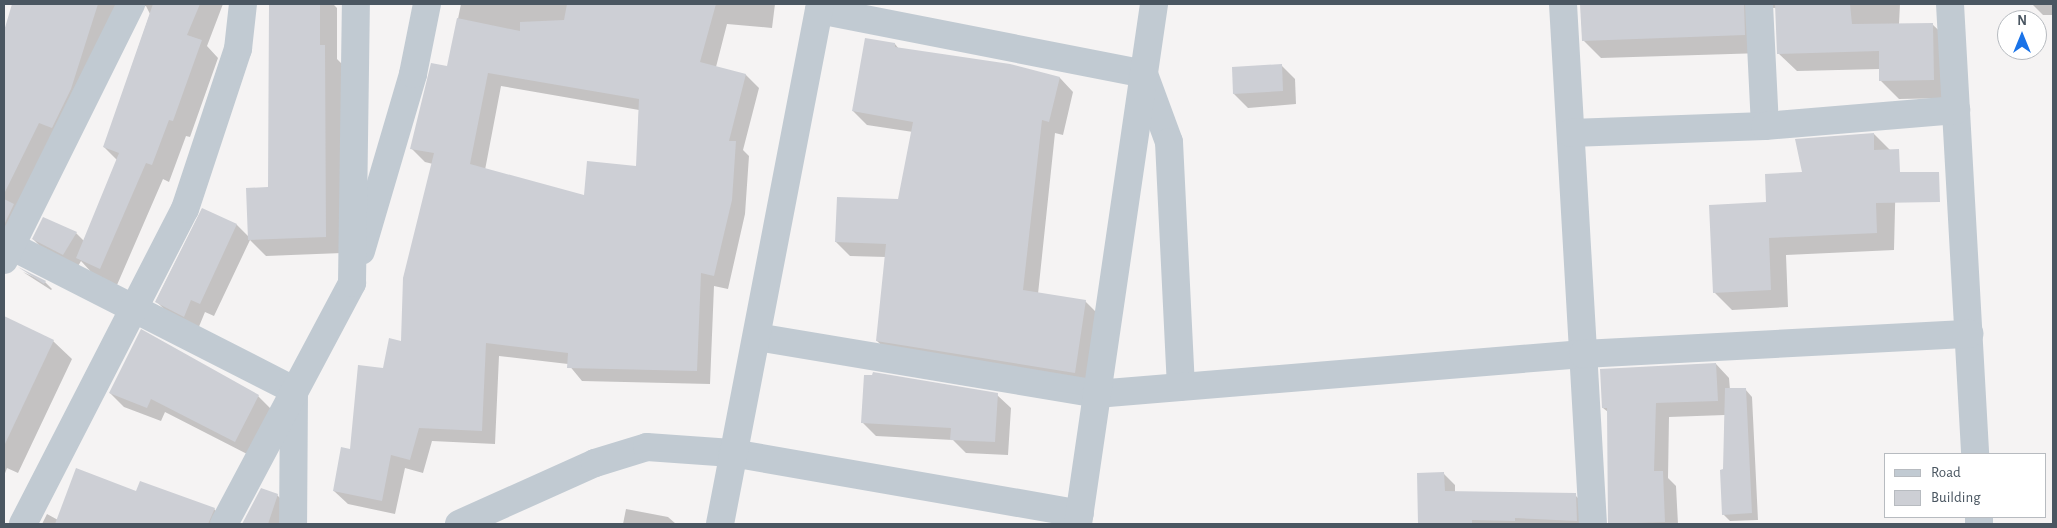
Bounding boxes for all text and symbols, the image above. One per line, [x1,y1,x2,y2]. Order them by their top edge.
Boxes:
north arrow [1997,10,2047,60]
text: N [2017,14,2027,28]
legend [1884,453,2047,518]
text: Road [1931,465,1961,480]
text: Building [1931,490,1981,505]

